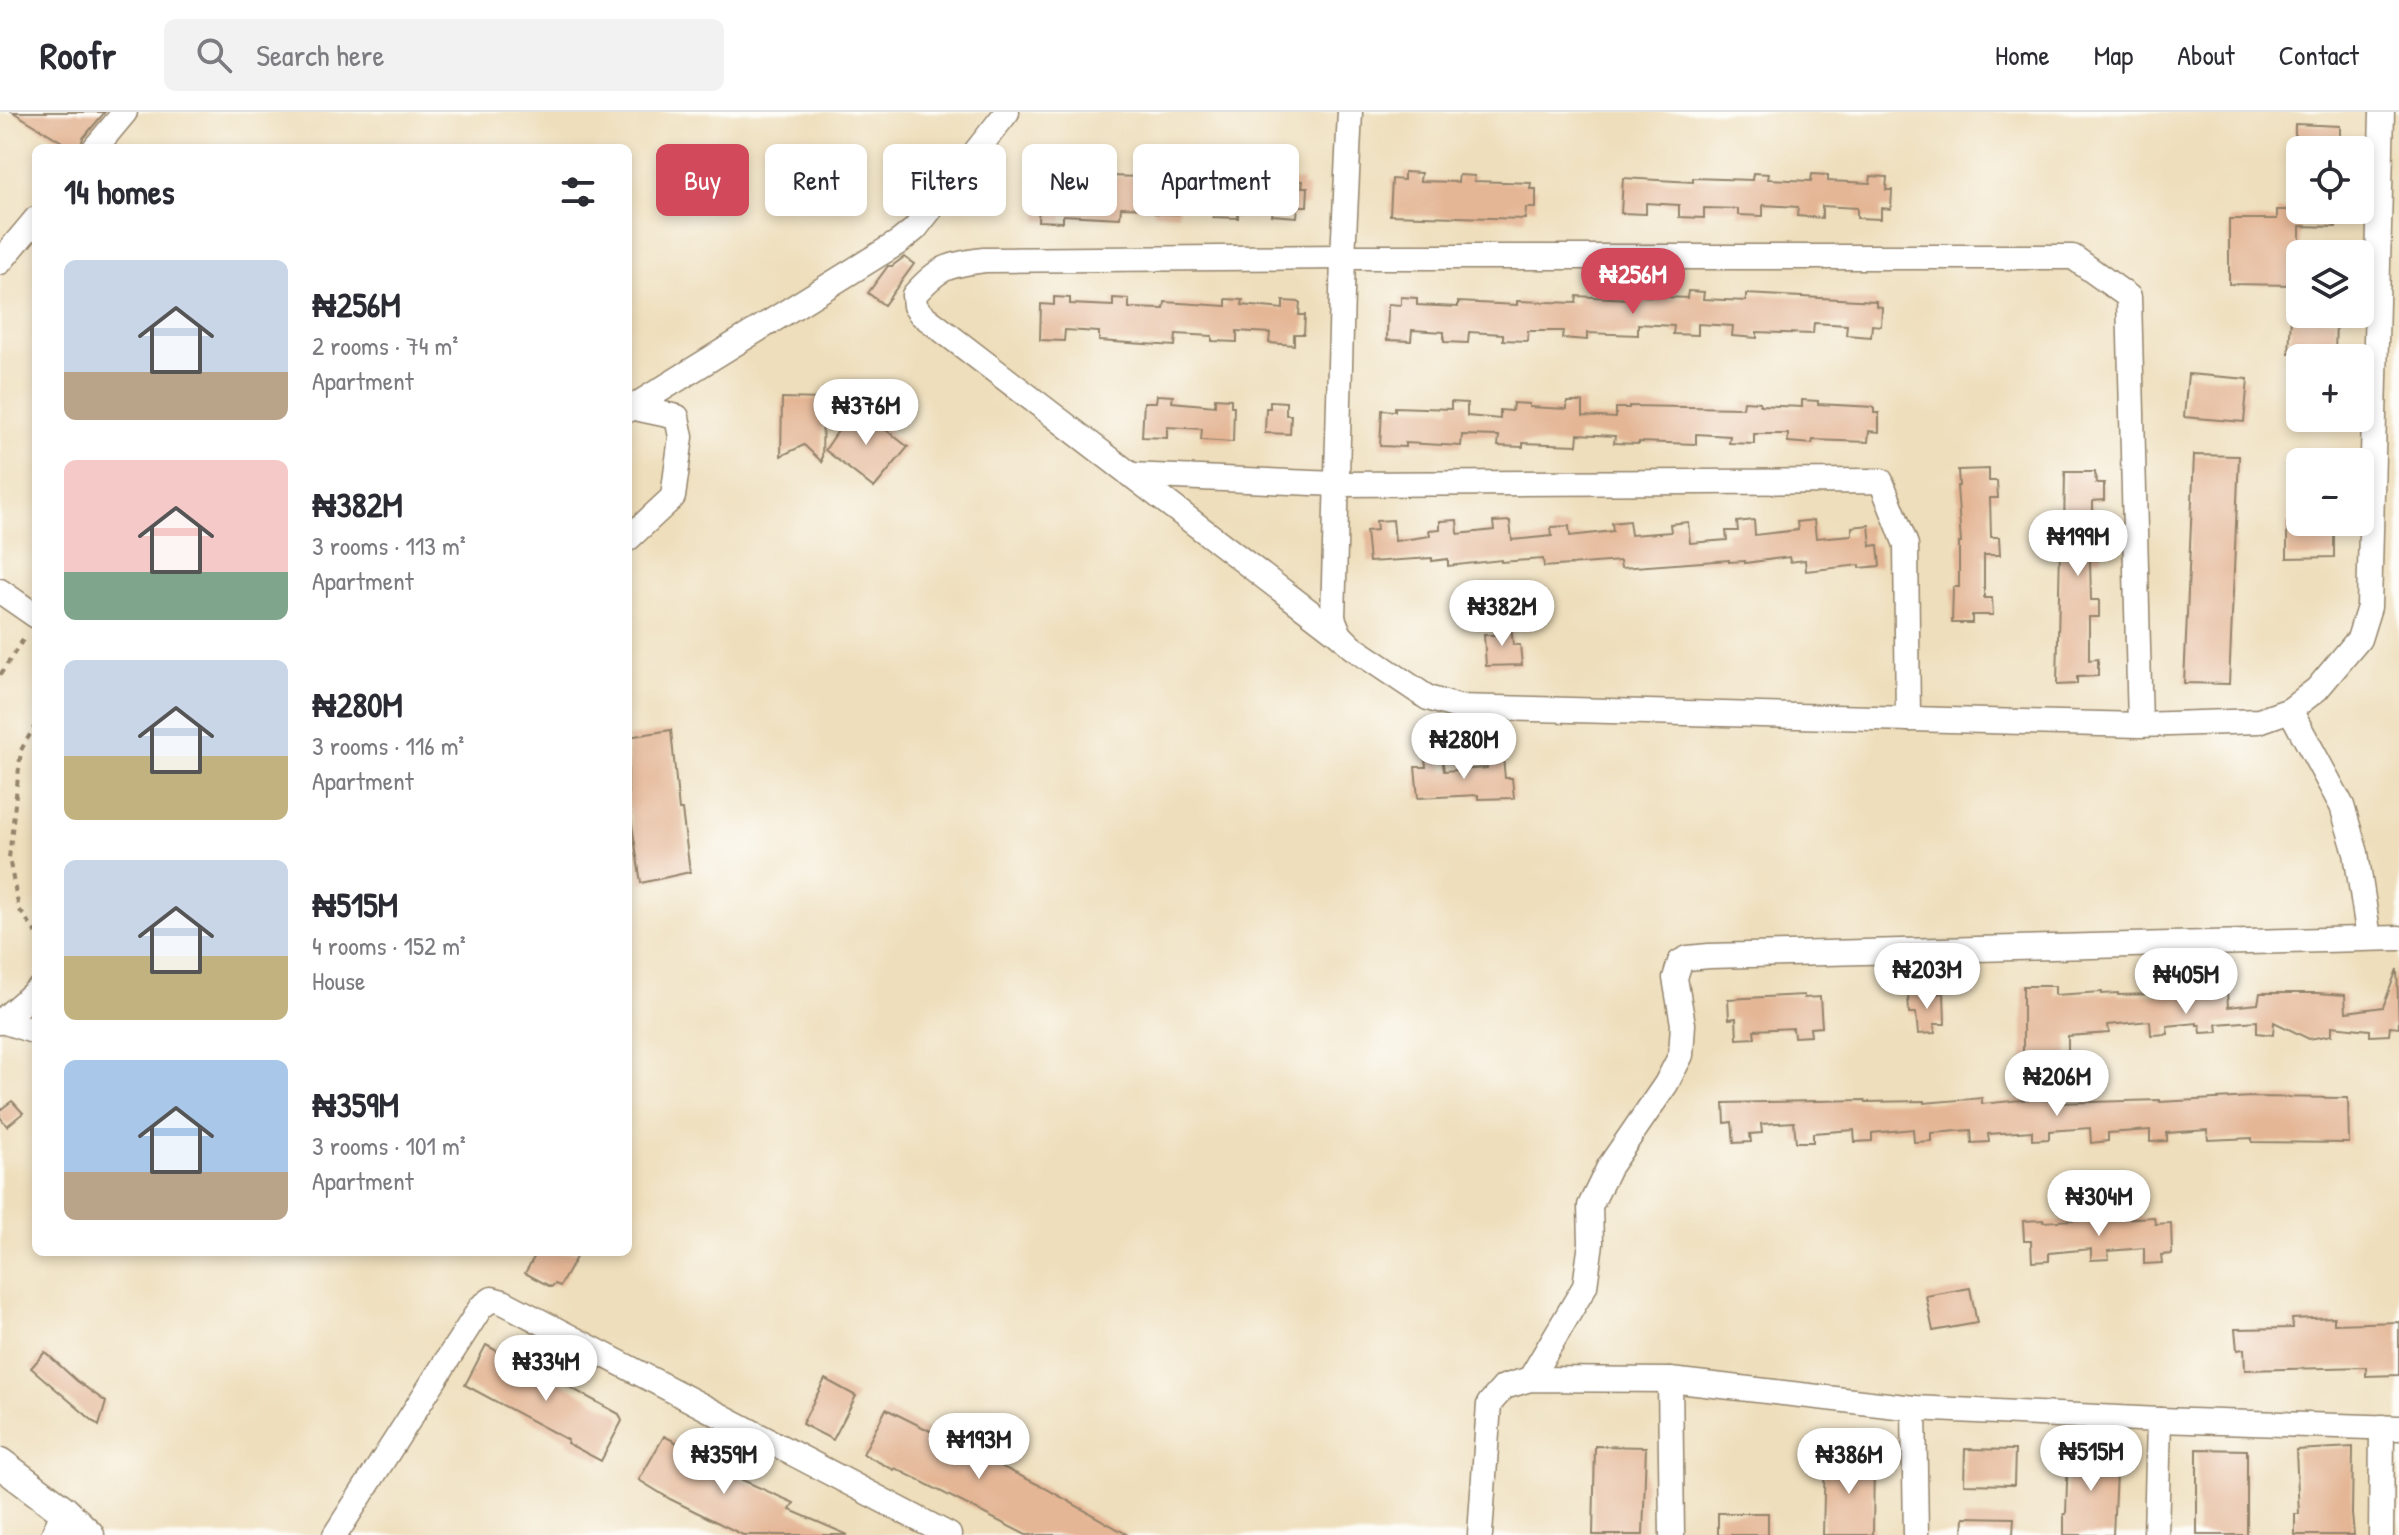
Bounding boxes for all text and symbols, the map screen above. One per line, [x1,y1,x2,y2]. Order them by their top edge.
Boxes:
search box [164,19,724,91]
text: Roofr [40,29,116,81]
icon: search [192,33,236,77]
text: Search here [256,35,384,75]
text: Home [1995,36,2050,74]
text: Map [2094,36,2133,74]
text: About [2177,36,2235,74]
text: Contact [2279,36,2359,74]
map controls [2286,136,2374,536]
button: locate [2286,136,2374,224]
chip: Buy [656,144,749,216]
chip: Rent [765,144,867,216]
chip: Filters [883,144,1006,216]
chip: New [1022,144,1117,216]
chip: Apartment [1133,144,1299,216]
text: 14 homes [64,169,175,215]
icon: filters [556,170,600,214]
button: layers [2286,240,2374,328]
pin: ₦256M [1577,248,1689,316]
text: ₦256M [1599,256,1667,291]
text: ₦256M [312,282,401,328]
icon: home [128,292,224,388]
text: 2 rooms · 74 m² [312,328,458,363]
button: + [2286,344,2374,432]
text: Apartment [312,363,414,398]
pin: ₦376M [810,379,922,447]
text: ₦376M [831,387,901,422]
button: − [2286,448,2374,536]
text: ₦382M [312,482,403,528]
icon: home [128,492,224,588]
pin: ₦199M [2022,510,2134,578]
text: ₦199M [2047,518,2109,553]
text: 3 rooms · 113 m² [312,528,466,563]
text: Apartment [312,563,414,598]
pin: ₦382M [1446,580,1558,648]
text: ₦382M [1467,588,1537,623]
text: ₦280M [312,682,403,728]
icon: home [128,692,224,788]
pin: ₦280M [1408,713,1520,781]
text: ₦280M [1429,721,1499,756]
text: 3 rooms · 116 m² [312,728,464,763]
text: Apartment [312,763,414,798]
text: ₦515M [312,882,398,928]
icon: home [128,892,224,988]
text: 4 rooms · 152 m² [312,928,466,963]
pin: ₦203M [1871,943,1983,1011]
pin: ₦405M [2130,948,2242,1016]
text: ₦203M [1892,951,1962,986]
text: ₦405M [2153,956,2219,991]
text: House [312,963,365,998]
pin: ₦206M [2001,1050,2113,1118]
text: ₦206M [2023,1058,2091,1093]
text: ₦359M [312,1082,399,1128]
icon: home [128,1092,224,1188]
text: 3 rooms · 101 m² [312,1128,466,1163]
text: Apartment [312,1163,414,1198]
pin: ₦304M [2043,1170,2155,1238]
text: ₦304M [2065,1178,2133,1213]
pin: ₦334M [490,1335,602,1403]
text: ₦334M [512,1343,580,1378]
pin: ₦193M [923,1413,1035,1481]
text: ₦193M [947,1421,1011,1456]
pin: ₦515M [2035,1425,2147,1493]
pin: ₦359M [668,1428,780,1496]
pin: ₦386M [1793,1428,1905,1496]
text: ₦515M [2058,1433,2124,1468]
text: ₦359M [691,1436,757,1471]
text: ₦386M [1815,1436,1883,1471]

